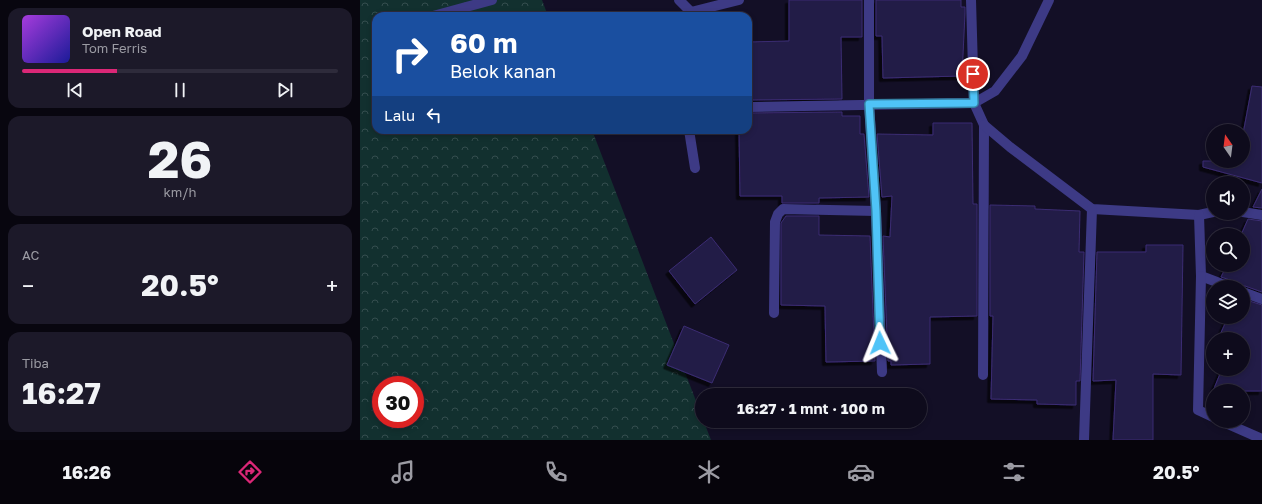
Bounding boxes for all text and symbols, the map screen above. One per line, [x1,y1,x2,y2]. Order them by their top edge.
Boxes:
text: Open Road [82,22,162,40]
text: 60 m [450,26,517,59]
icon: right [384,28,436,80]
text: Tom Ferris [82,40,147,56]
pin [956,57,990,91]
text: Belok kanan [450,60,556,82]
icon: arrive [962,63,984,85]
icon: previous [64,79,86,101]
icon: pause [169,79,191,101]
icon: next [274,79,296,101]
icon: left [423,104,445,126]
text: Lalu [384,106,415,124]
north arrow [1206,124,1250,168]
map controls [1206,124,1250,428]
text: 26 [148,127,212,189]
button: sound [1206,176,1250,220]
text: km/h [163,184,197,200]
button: search [1206,228,1250,272]
text: AC [22,247,39,263]
text: 20.5° [141,267,219,303]
text: − [22,272,34,299]
text: + [326,272,338,299]
button: layers [1206,280,1250,324]
position arrow [859,322,901,364]
button: + [1206,332,1250,376]
text: Tiba [22,355,49,371]
text: 16:27 [22,375,101,411]
speed limit sign: 30 [372,376,424,428]
button: − [1206,384,1250,428]
text: 16:27 · 1 mnt · 100 m [737,399,885,417]
icon: directions [236,458,264,486]
icon: music [389,458,417,486]
icon: phone [542,458,570,486]
icon: climate [695,458,723,486]
icon: car [847,458,875,486]
icon: filters [1000,458,1028,486]
text: 16:26 [62,461,111,483]
text: 20.5° [1153,461,1200,483]

